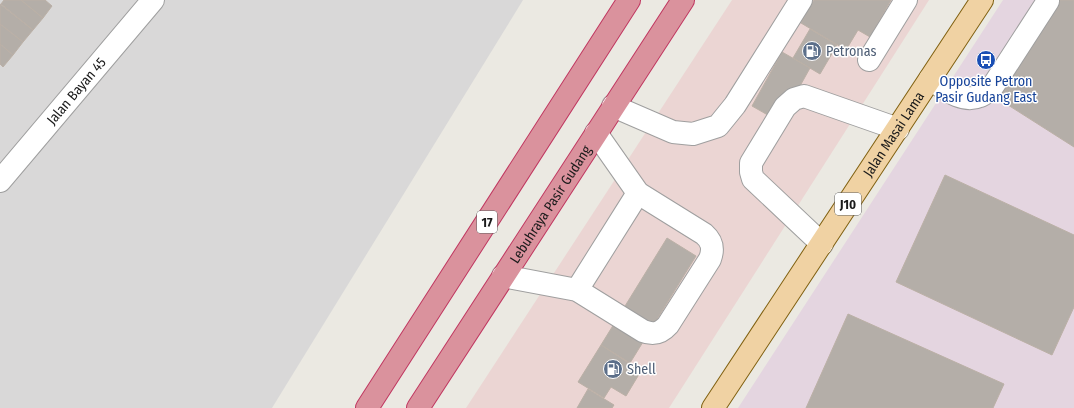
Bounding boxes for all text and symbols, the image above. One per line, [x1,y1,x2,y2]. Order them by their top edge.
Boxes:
fuel station icon: Petronas [801,40,823,62]
place label: Petronas [826,43,876,60]
bus stop icon: Opposite Petron Pasir Gudang East [975,49,997,71]
street label: Jalan Bayan 45 [43,54,109,128]
place label: Opposite Petron Pasir Gudang East [935,73,1037,106]
street label: Jalan Masai Lama [859,88,928,180]
street label: Lebuhraya Pasir Gudang [506,142,595,266]
road number: J10 [835,193,861,215]
road number: 17 [477,211,497,233]
fuel station icon: Shell [602,358,624,380]
place label: Shell [627,361,656,378]

